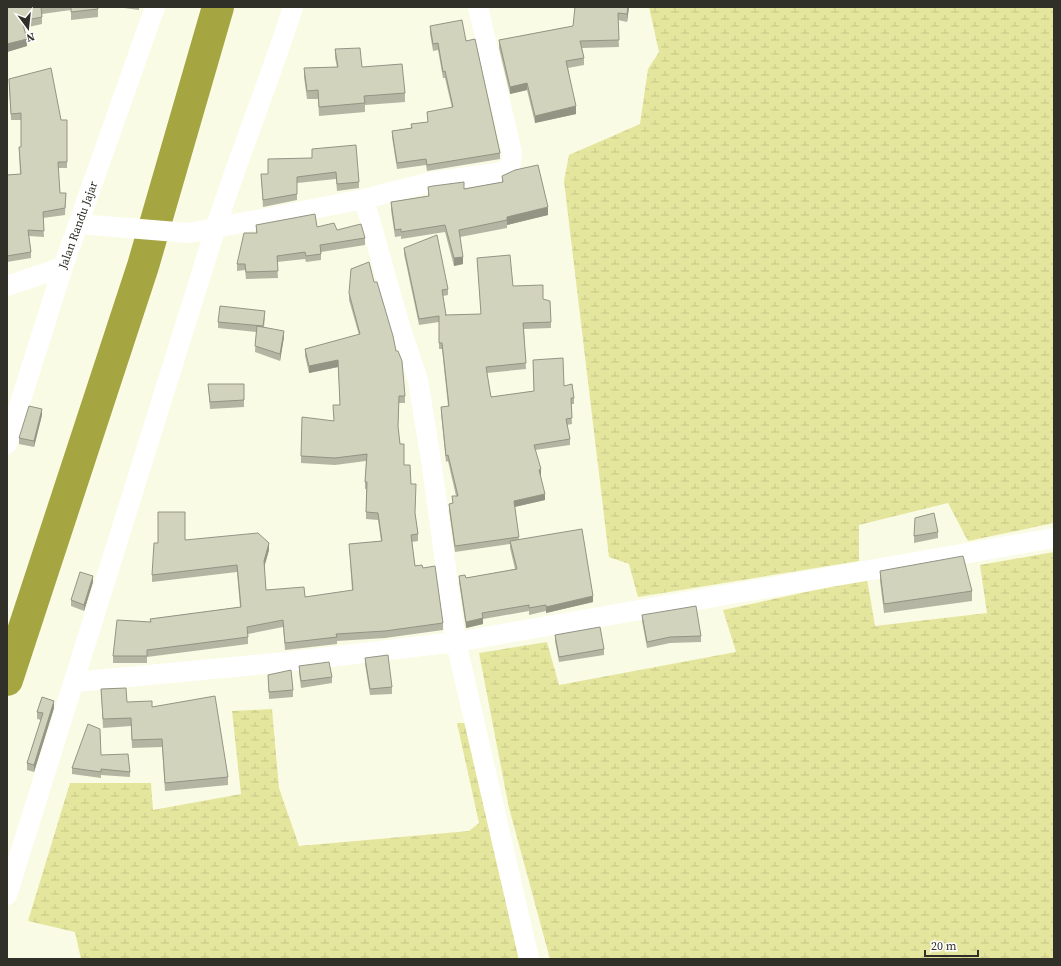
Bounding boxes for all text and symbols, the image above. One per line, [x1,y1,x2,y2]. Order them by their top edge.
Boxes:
north arrow [8,8,48,48]
text: N [25,29,36,45]
street label: Jalan Randu Jajar [54,179,101,272]
scale bar [925,932,978,958]
text: 20 m [931,938,957,954]

